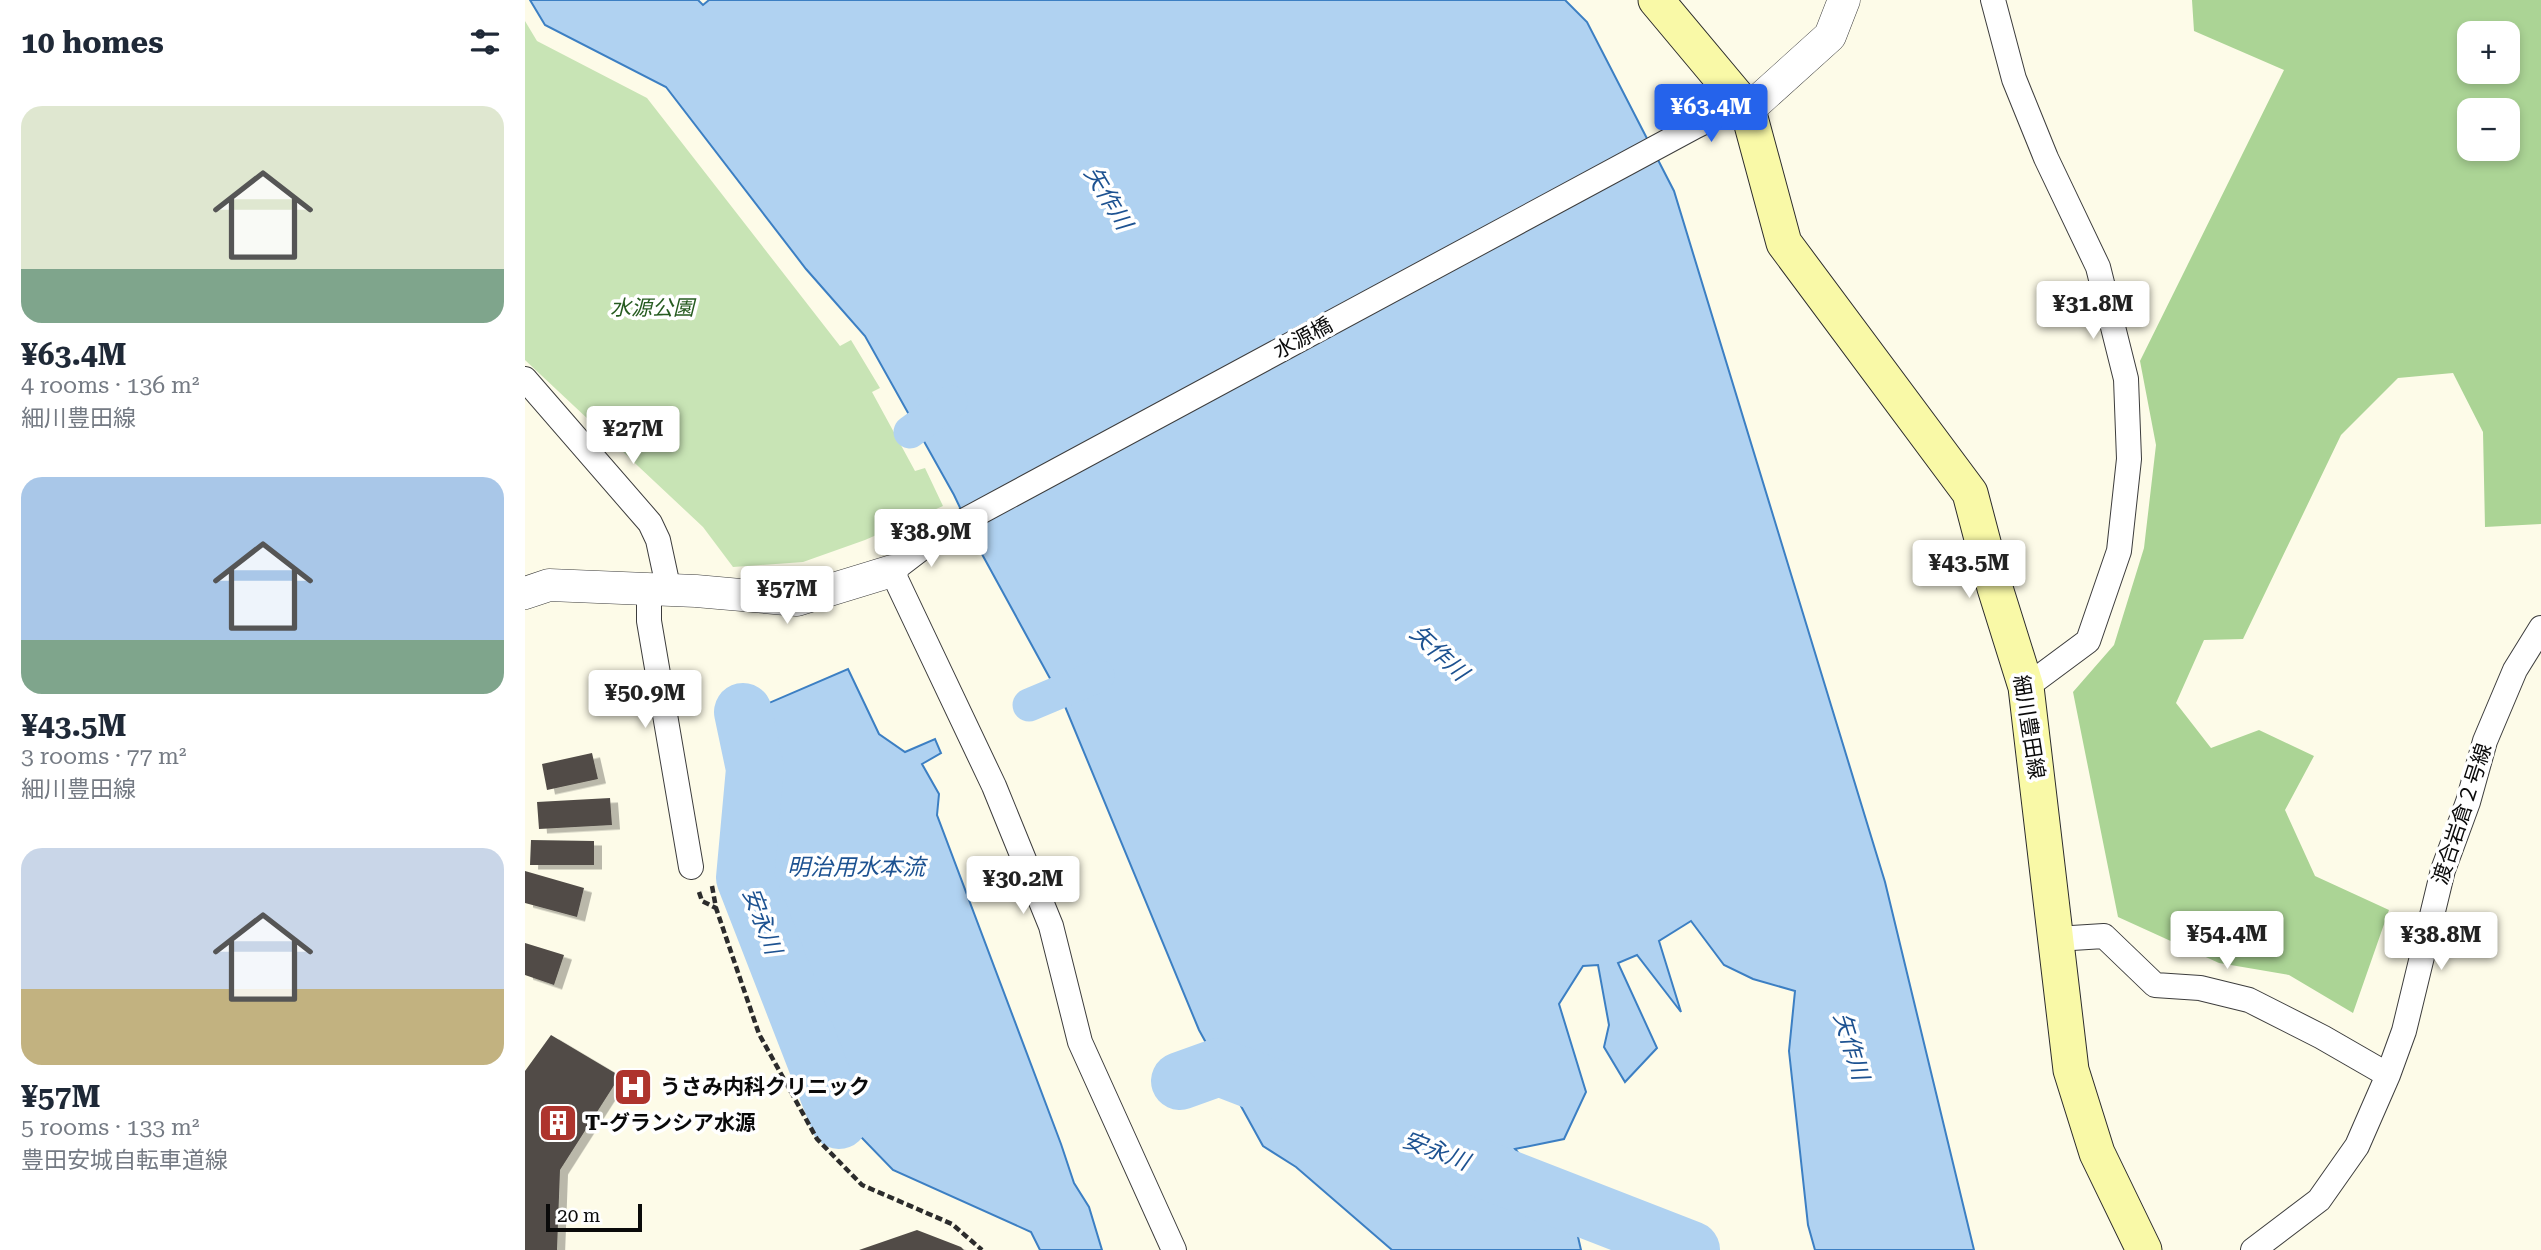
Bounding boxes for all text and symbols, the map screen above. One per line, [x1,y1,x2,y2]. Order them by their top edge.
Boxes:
map controls [2457,21,2520,161]
button: + [2457,21,2520,84]
icon: filters [466,23,504,61]
text: 10 homes [21,25,164,60]
pin: ¥63.4M [1654,85,1768,144]
text: ¥63.4M [1671,93,1751,120]
button: − [2457,98,2520,161]
icon: home [200,152,326,278]
water label: 矢作川 [1079,161,1139,237]
pin: ¥31.8M [2036,282,2150,341]
text: ¥31.8M [2053,290,2133,317]
park label: 水源公園 [610,296,697,320]
street label: 水源橋 [1270,313,1336,363]
text: ¥63.4M [21,337,127,372]
text: 4 rooms · 136 m² [21,372,199,399]
text: 細川豊田線 [21,405,136,432]
pin: ¥27M [592,406,674,466]
text: ¥27M [603,415,663,442]
pin: ¥38.9M [874,510,988,569]
text: ¥38.9M [891,518,971,545]
icon: home [200,523,326,649]
pin: ¥43.5M [1912,540,2026,600]
text: ¥43.5M [1929,549,2009,576]
pin: ¥57M [746,566,828,626]
text: ¥57M [757,575,817,602]
water label: 矢作川 [1405,620,1476,688]
pin: ¥50.9M [588,670,702,730]
street label: 細川豊田線 [2009,673,2049,781]
text: ¥50.9M [605,679,685,706]
text: ¥43.5M [21,708,127,743]
street label: 渡合岩倉２号線 [2428,740,2496,888]
text: 3 rooms · 77 m² [21,743,187,770]
text: 細川豊田線 [21,776,136,803]
water label: 明治用水本流 [787,854,928,881]
pin: ¥30.2M [966,856,1080,916]
text: ¥30.2M [983,865,1063,892]
water label: 安永川 [737,884,788,961]
icon: home [200,894,326,1020]
pin: ¥54.4M [2170,912,2284,971]
pin: ¥38.8M [2384,912,2498,972]
text: ¥54.4M [2187,920,2267,947]
text: ¥38.8M [2401,921,2481,948]
water label: 矢作川 [1828,1009,1875,1086]
hospital icon: うさみ内科クリニック [612,1066,654,1108]
place label: うさみ内科クリニック [660,1075,870,1099]
text: ¥57M [21,1079,100,1114]
building icon: T-グランシア水源 [537,1102,579,1144]
place label: T-グランシア水源 [585,1111,756,1135]
text: 5 rooms · 133 m² [21,1114,199,1141]
water label: 安永川 [1399,1126,1476,1177]
text: 豊田安城自転車道線 [21,1147,228,1174]
scale bar [546,1201,642,1233]
text: 20 m [557,1204,600,1227]

